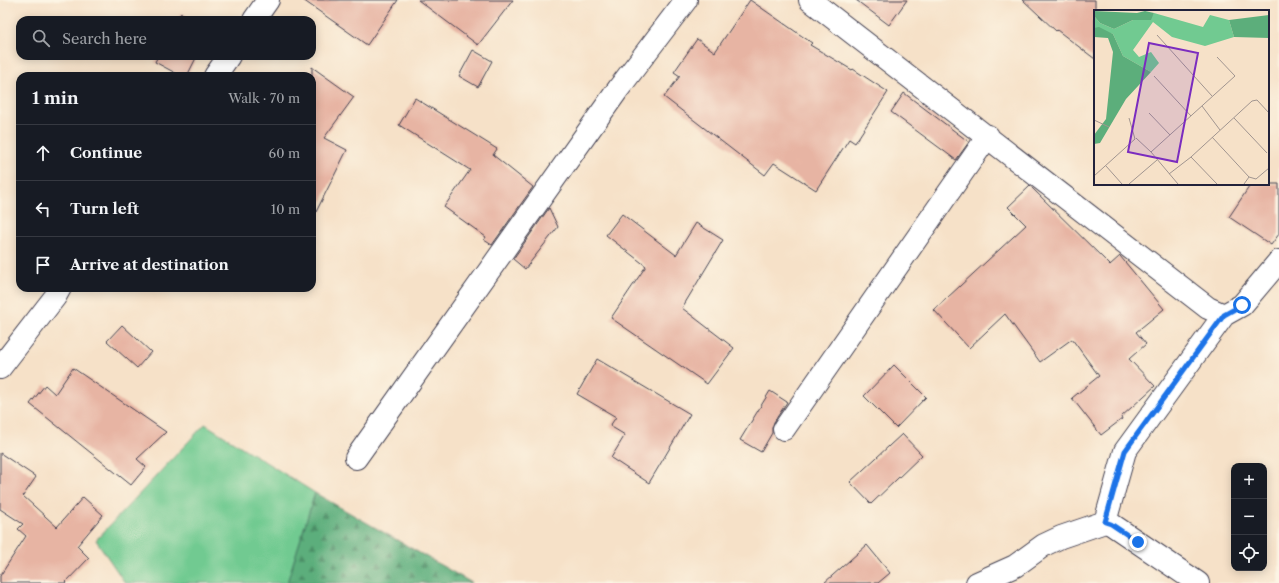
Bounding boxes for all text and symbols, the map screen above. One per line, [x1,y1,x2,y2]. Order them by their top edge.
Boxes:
inset map [1094,10,1269,185]
search box [16,16,316,60]
icon: search [30,27,52,49]
text: Search here [62,29,147,48]
text: 1 min [32,88,79,108]
text: Walk · 70 m [228,90,300,106]
icon: ahead [32,142,54,164]
text: Continue [70,143,142,162]
text: 60 m [269,145,300,161]
icon: left [32,198,54,220]
text: Turn left [70,199,139,218]
text: 10 m [271,201,300,217]
icon: arrive [32,254,54,276]
text: Arrive at destination [70,255,229,274]
route start [1233,296,1251,314]
map controls [1231,463,1267,571]
button: + [1231,463,1267,499]
button: − [1231,499,1267,535]
route end [1129,533,1147,551]
button: locate [1231,535,1267,571]

